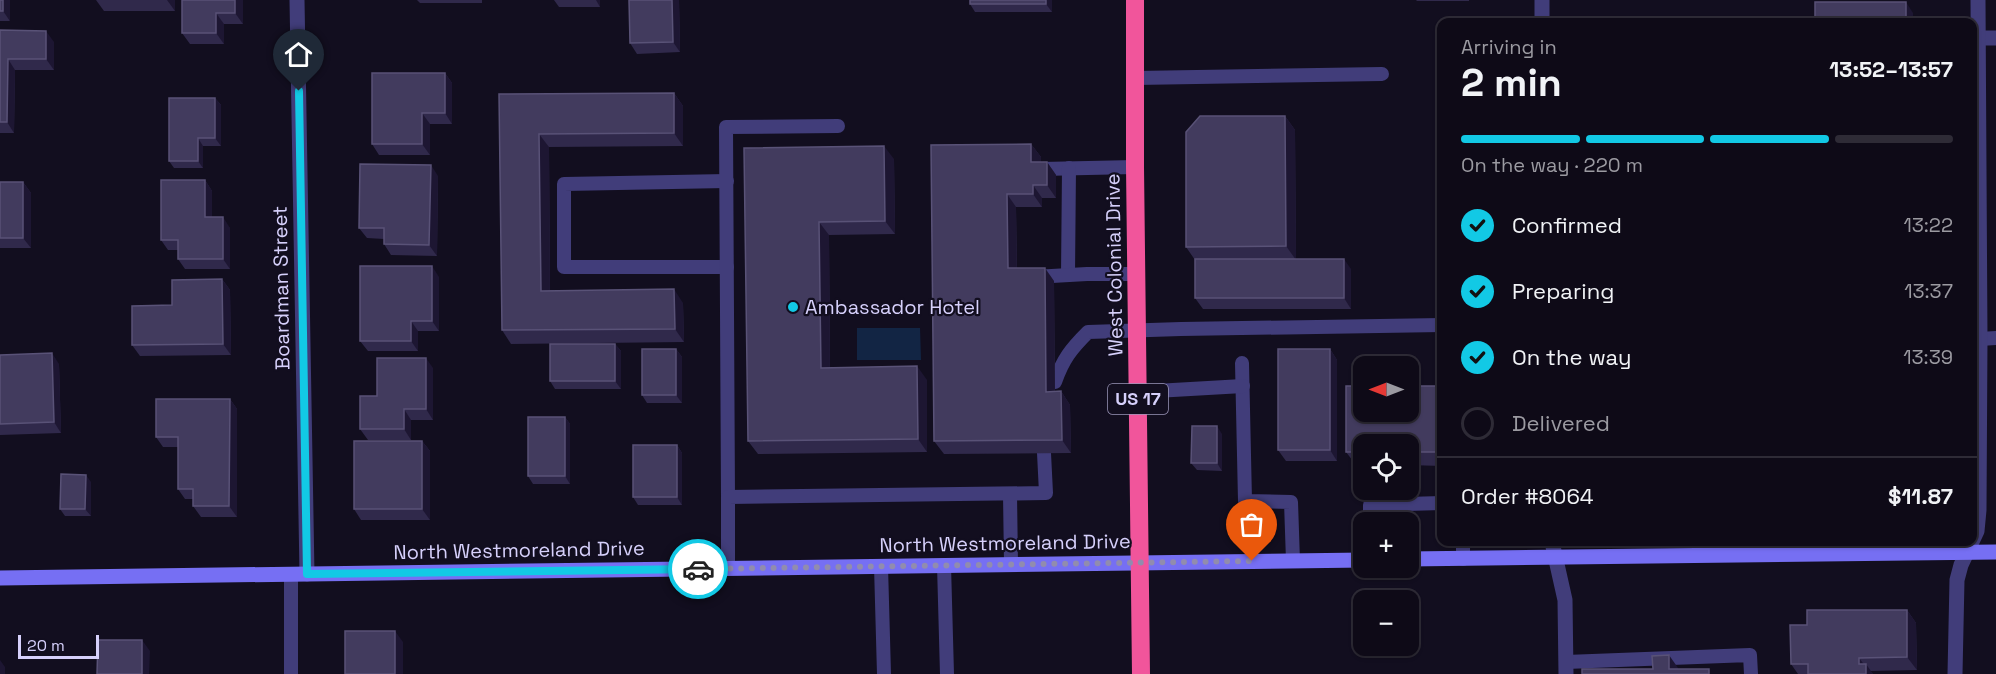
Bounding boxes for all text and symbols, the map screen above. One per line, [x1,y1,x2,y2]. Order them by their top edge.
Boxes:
pin [273,29,324,91]
text: Arriving in [1461,34,1557,60]
icon: home [282,38,315,71]
text: 13:52–13:57 [1829,55,1953,83]
text: 2 min [1461,58,1562,107]
text: On the way · 220 m [1461,152,1643,178]
street label: West Colonial Drive [1099,173,1129,357]
street label: Boardman Street [267,206,295,370]
icon: check [1461,209,1494,242]
text: Confirmed [1512,211,1622,239]
text: 13:22 [1903,212,1953,238]
icon: check [1461,275,1494,308]
text: Preparing [1512,277,1614,305]
text: 13:37 [1904,278,1953,304]
place label: Ambassador Hotel [805,294,980,320]
marker: Ambassador Hotel [786,300,800,314]
icon: check [1461,341,1494,374]
text: On the way [1512,343,1631,371]
text: 13:39 [1903,344,1953,370]
north arrow [1353,356,1419,422]
map controls [1353,356,1419,656]
road number: US 17 [1108,384,1168,414]
text: Delivered [1512,409,1610,437]
button: locate [1353,434,1419,500]
text: Order #8064 [1461,482,1594,510]
text: $11.87 [1888,482,1953,510]
pin [1226,499,1277,561]
icon: bag [1235,508,1268,541]
button: + [1353,512,1419,578]
street label: North Westmoreland Drive [879,528,1131,558]
street label: North Westmoreland Drive [393,535,645,565]
courier [668,539,728,599]
icon: car [682,553,715,586]
button: − [1353,590,1419,656]
scale bar [18,632,99,660]
text: 20 m [27,635,65,656]

